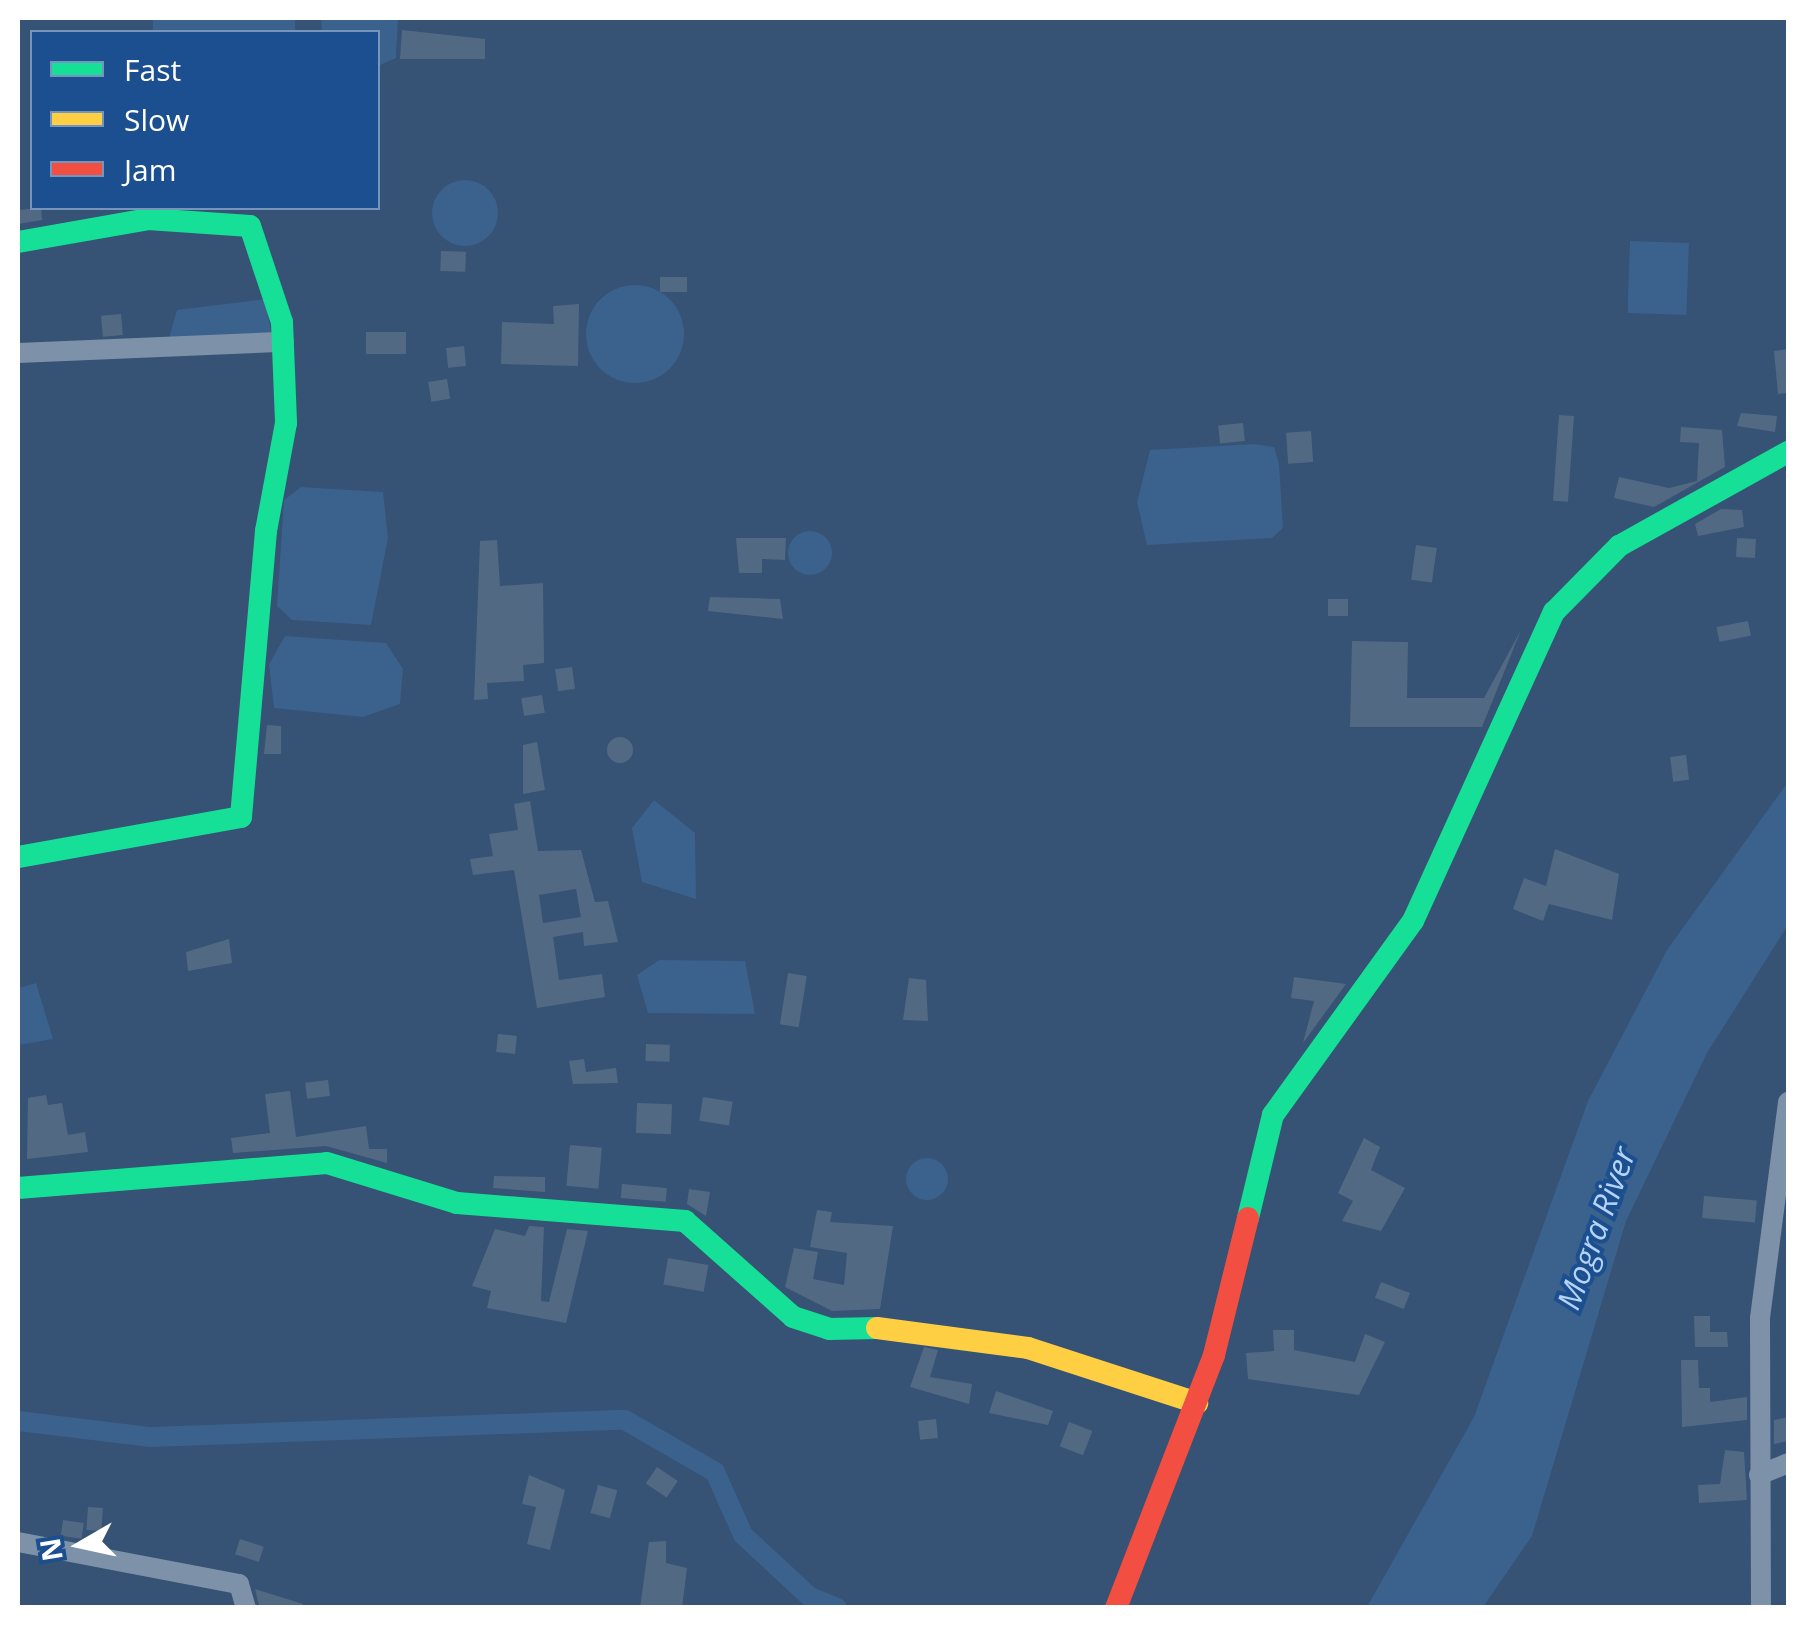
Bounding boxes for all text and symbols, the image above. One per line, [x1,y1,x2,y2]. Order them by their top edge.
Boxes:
legend [30,30,380,210]
text: Fast [124,49,181,90]
text: Slow [124,99,189,140]
text: Jam [124,149,177,190]
water label: Mogra River [1549,1141,1643,1315]
north arrow [30,1495,130,1595]
text: N [30,1535,71,1564]

